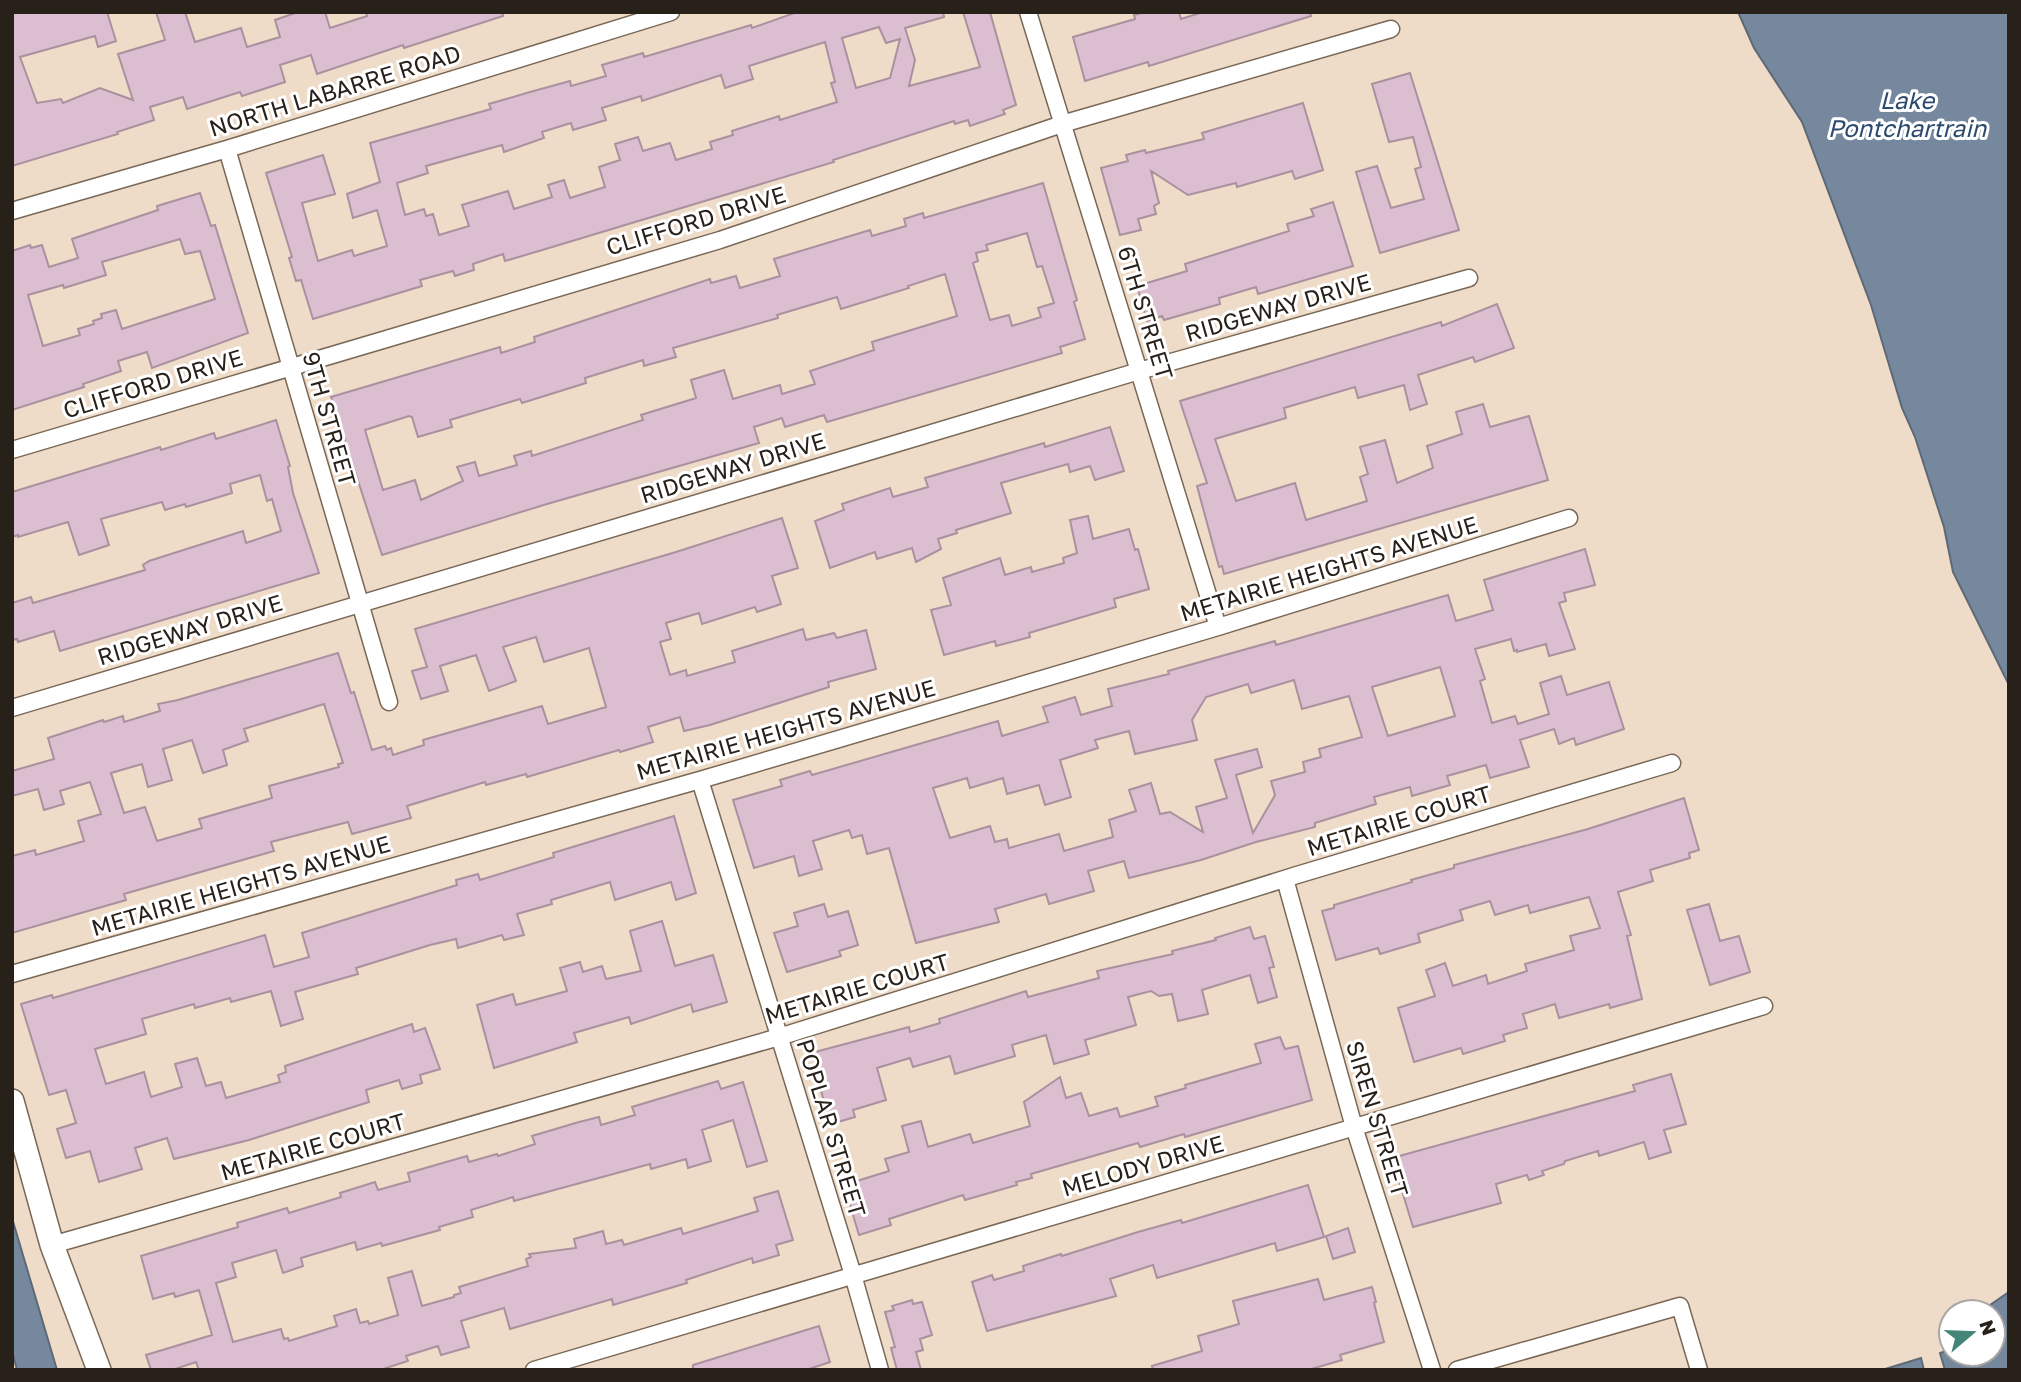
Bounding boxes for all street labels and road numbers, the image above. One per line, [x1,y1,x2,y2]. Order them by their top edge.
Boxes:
street label: NORTH LABARRE ROAD [205,38,464,142]
street label: CLIFFORD DRIVE [603,179,789,261]
street label: 6TH STREET [1112,242,1180,383]
street label: RIDGEWAY DRIVE [1182,267,1374,347]
street label: CLIFFORD DRIVE [60,342,246,424]
street label: 9TH STREET [297,348,362,489]
street label: RIDGEWAY DRIVE [637,426,829,508]
street label: METAIRIE HEIGHTS AVENUE [1177,509,1481,627]
street label: RIDGEWAY DRIVE [94,588,286,670]
street label: METAIRIE HEIGHTS AVENUE [633,673,938,785]
street label: METAIRIE COURT [1303,779,1494,861]
street label: METAIRIE HEIGHTS AVENUE [88,829,393,941]
street label: METAIRIE COURT [761,947,952,1029]
street label: POPLAR STREET [792,1035,872,1220]
street label: SIREN STREET [1341,1037,1415,1200]
street label: METAIRIE COURT [217,1106,408,1186]
street label: MELODY DRIVE [1058,1129,1227,1202]

